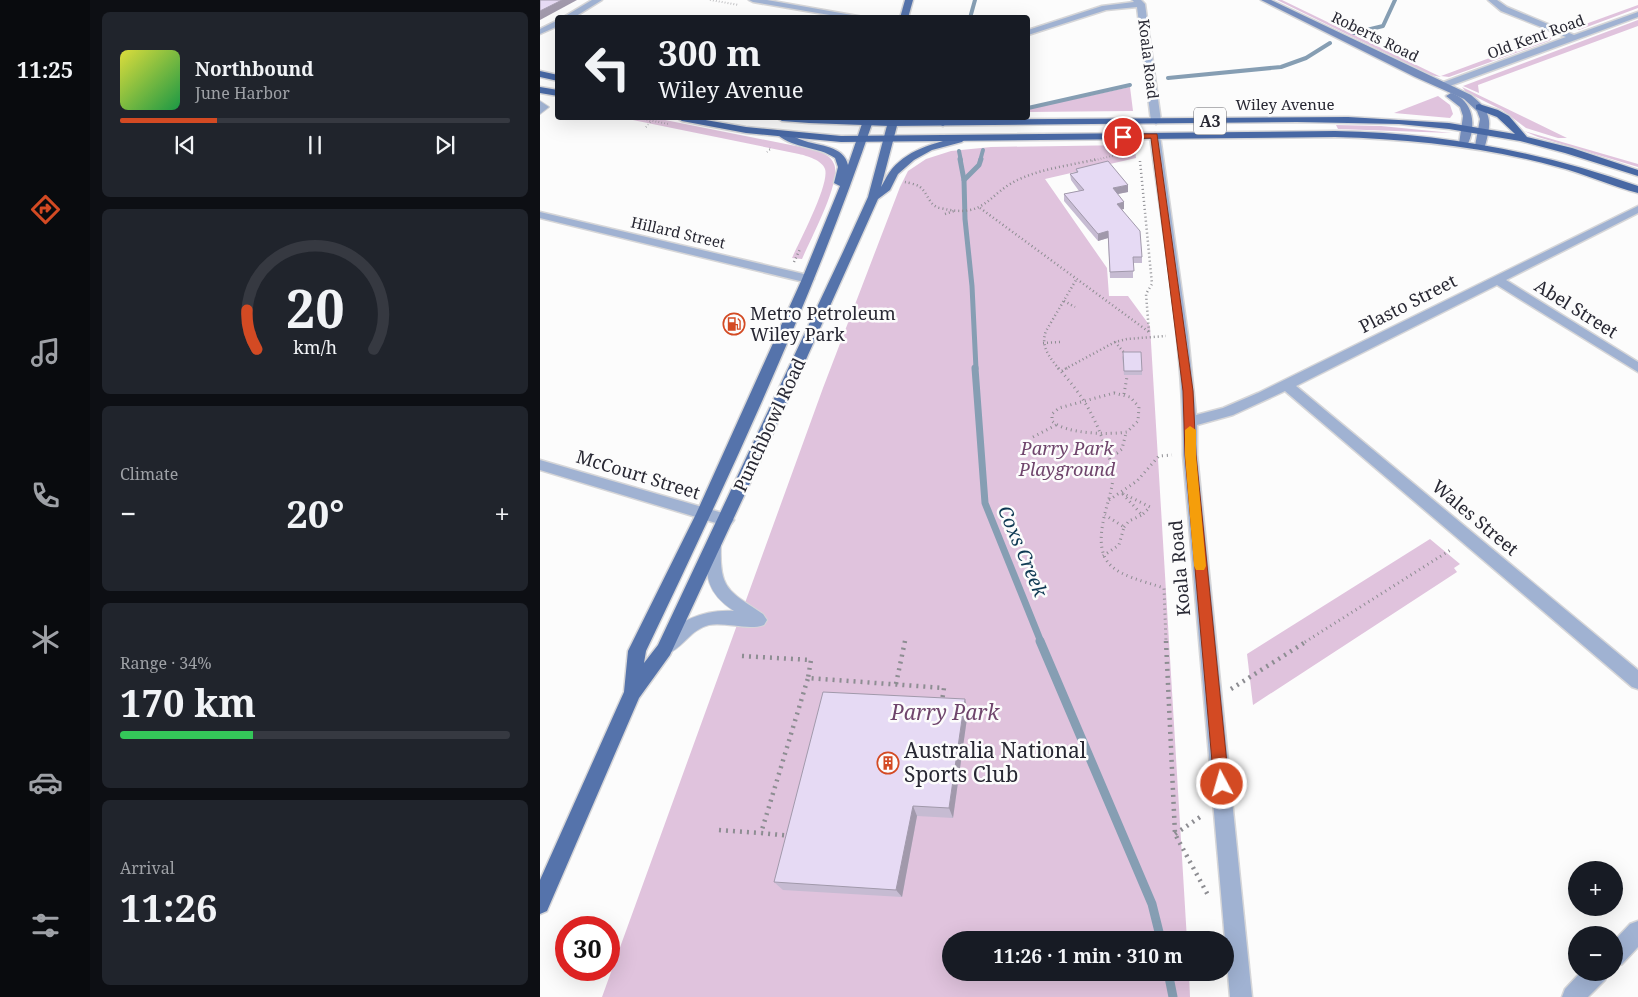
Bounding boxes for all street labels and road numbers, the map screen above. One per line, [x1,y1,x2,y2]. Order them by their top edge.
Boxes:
street label: Roberts Road [1328,6,1422,66]
street label: Old Kent Road [1484,9,1587,63]
street label: Koala Road [1134,18,1164,100]
street label: Wiley Avenue [1235,94,1335,114]
road number: A3 [1194,108,1226,134]
street label: Hillard Street [629,211,727,253]
street label: Plasto Street [1355,268,1460,338]
street label: Abel Street [1530,273,1623,343]
street label: Punchbowl Road [728,354,811,495]
street label: McCourt Street [573,444,703,504]
street label: Wales Street [1427,474,1524,560]
street label: Koala Road [1163,519,1195,617]

